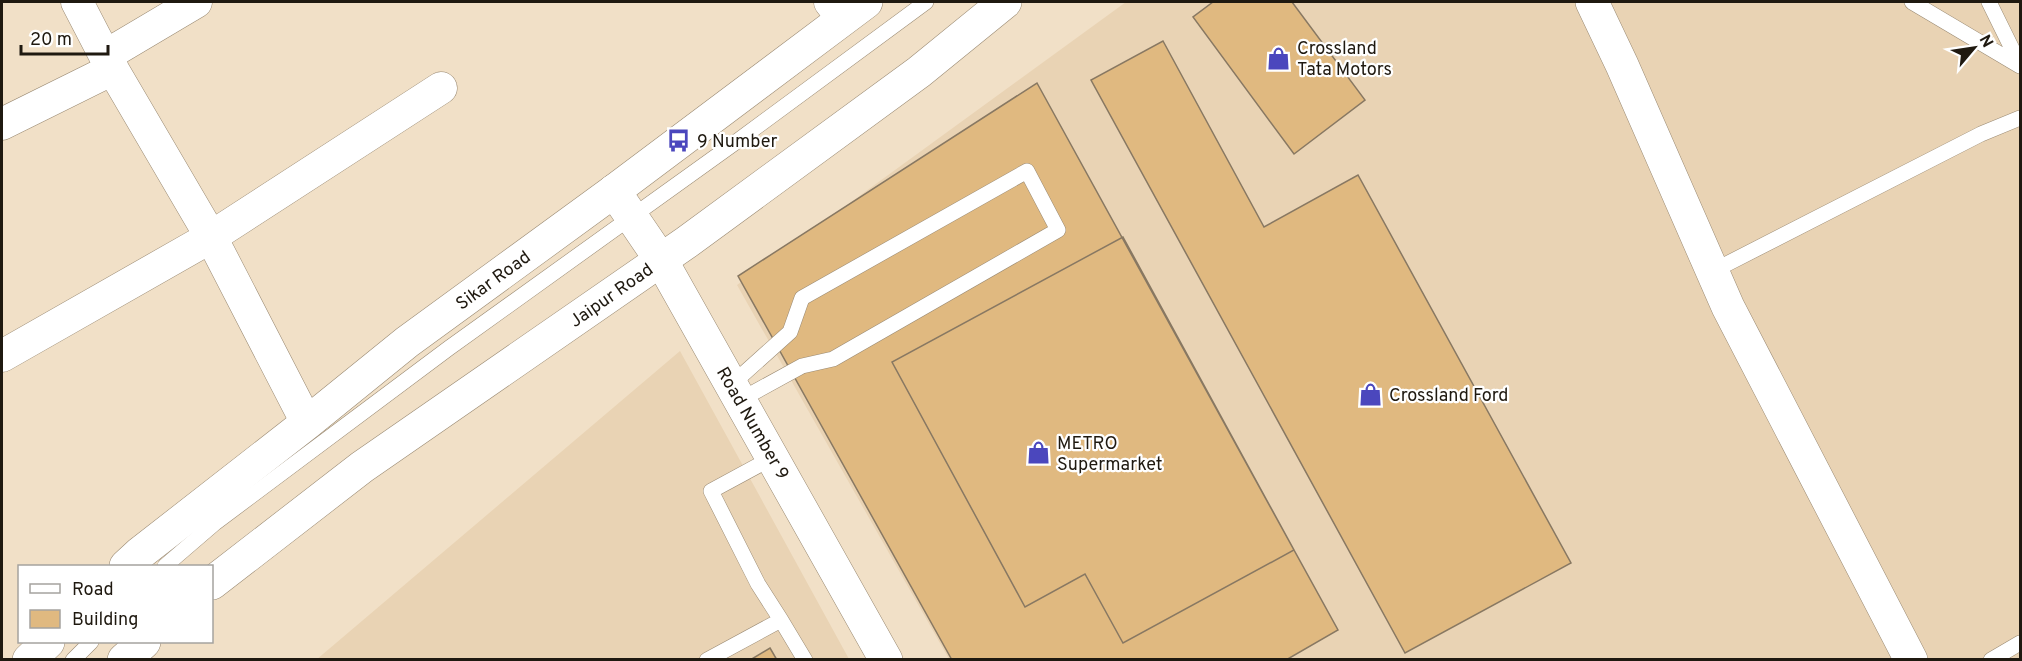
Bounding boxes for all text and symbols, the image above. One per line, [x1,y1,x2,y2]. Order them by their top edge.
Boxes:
scale bar [21,18,108,56]
north arrow [1944,18,2004,78]
text: 20 m [30,29,72,52]
text: N [1974,32,1997,52]
place label: Crossland Tata Motors [1297,38,1392,82]
shop icon: Crossland Tata Motors [1266,45,1292,71]
bus stop icon: 9 Number [666,128,692,154]
place label: 9 Number [697,131,778,154]
street label: Sikar Road [452,246,536,316]
street label: Jaipur Road [565,259,658,334]
street label: Road Number 9 [710,363,793,484]
shop icon: Crossland Ford [1358,382,1384,408]
place label: Crossland Ford [1389,385,1508,408]
place label: METRO Supermarket [1057,433,1163,477]
shop icon: METRO Supermarket [1026,440,1052,466]
legend [18,565,213,643]
text: Road [72,579,114,602]
text: Building [72,609,138,632]

